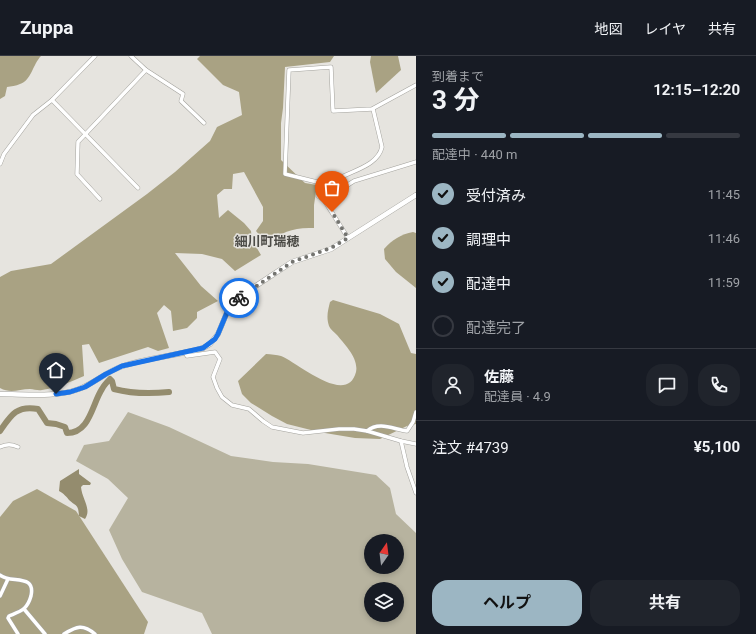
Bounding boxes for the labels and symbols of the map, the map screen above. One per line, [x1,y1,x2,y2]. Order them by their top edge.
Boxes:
pin [315,171,349,212]
district label: 細川町瑞穂 [234,234,300,249]
courier [219,278,259,318]
pin [39,353,73,394]
north arrow [364,534,404,574]

